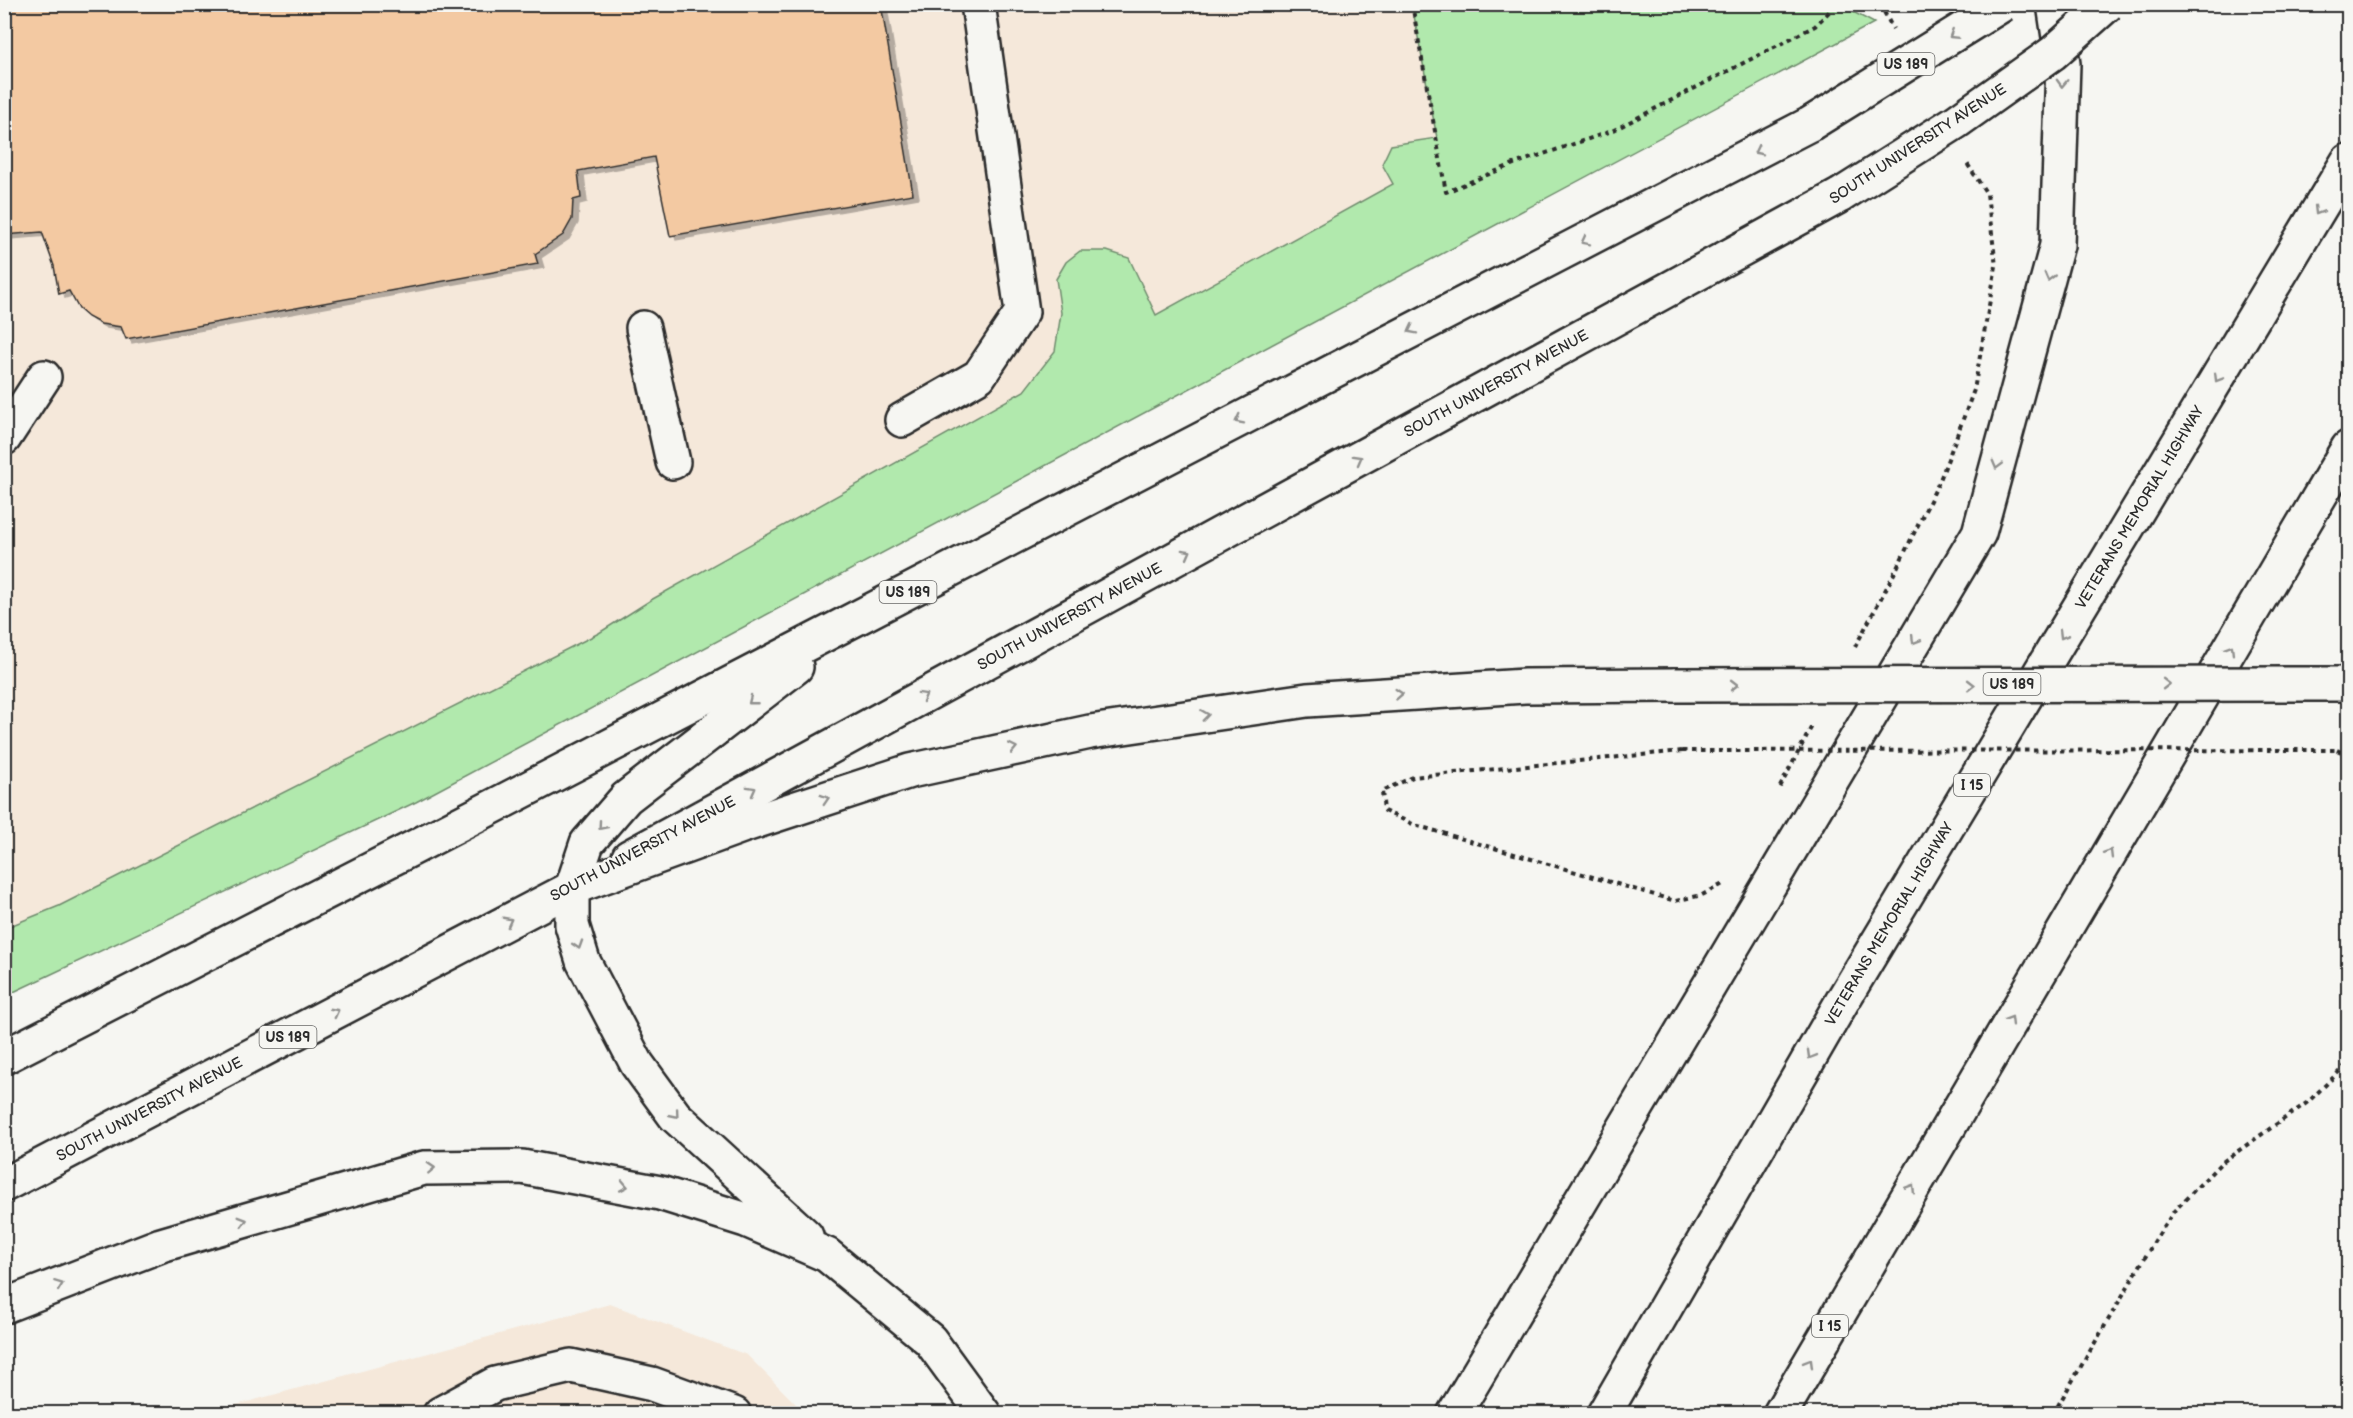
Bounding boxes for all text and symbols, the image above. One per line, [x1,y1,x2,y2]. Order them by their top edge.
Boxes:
one-way arrow [1949,28,1959,40]
road number: US 189 [1878,53,1934,75]
one-way arrow [2056,79,2069,88]
street label: SOUTH UNIVERSITY AVENUE [1826,80,2010,208]
one-way arrow [1754,144,1765,155]
one-way arrow [2314,205,2326,215]
one-way arrow [1581,234,1592,245]
one-way arrow [2043,272,2056,282]
one-way arrow [1407,323,1418,335]
street label: SOUTH UNIVERSITY AVENUE [1401,325,1592,441]
one-way arrow [2213,372,2225,382]
street label: VETERANS MEMORIAL HIGHWAY [2071,402,2208,612]
one-way arrow [1235,413,1245,424]
one-way arrow [1352,455,1362,466]
one-way arrow [1992,460,2005,470]
one-way arrow [1180,549,1191,560]
street label: SOUTH UNIVERSITY AVENUE [974,558,1165,674]
road number: US 189 [880,581,936,603]
one-way arrow [2058,629,2070,639]
one-way arrow [1911,634,1922,644]
one-way arrow [2222,644,2234,655]
road number: US 189 [1984,673,2040,695]
one-way arrow [1967,678,1976,691]
one-way arrow [2162,678,2171,690]
one-way arrow [1730,679,1739,691]
one-way arrow [1394,688,1403,701]
one-way arrow [917,692,927,703]
one-way arrow [747,694,758,705]
one-way arrow [1200,709,1210,721]
one-way arrow [1008,743,1018,756]
road number: I 15 [1954,774,1990,796]
one-way arrow [746,786,756,797]
street label: SOUTH UNIVERSITY AVENUE [547,792,739,906]
one-way arrow [819,794,830,806]
one-way arrow [598,819,609,829]
street label: VETERANS MEMORIAL HIGHWAY [1821,819,1957,1029]
one-way arrow [2102,848,2113,859]
one-way arrow [502,917,512,928]
one-way arrow [571,939,584,950]
one-way arrow [329,1008,340,1019]
one-way arrow [2003,1016,2014,1026]
road number: US 189 [260,1026,316,1048]
one-way arrow [1807,1049,1818,1059]
street label: SOUTH UNIVERSITY AVENUE [53,1053,246,1165]
one-way arrow [667,1107,678,1118]
one-way arrow [426,1162,435,1175]
one-way arrow [618,1179,628,1192]
one-way arrow [1903,1184,1915,1194]
one-way arrow [237,1216,248,1228]
one-way arrow [53,1279,64,1292]
road number: I 15 [1812,1315,1848,1337]
one-way arrow [1802,1359,1813,1369]

